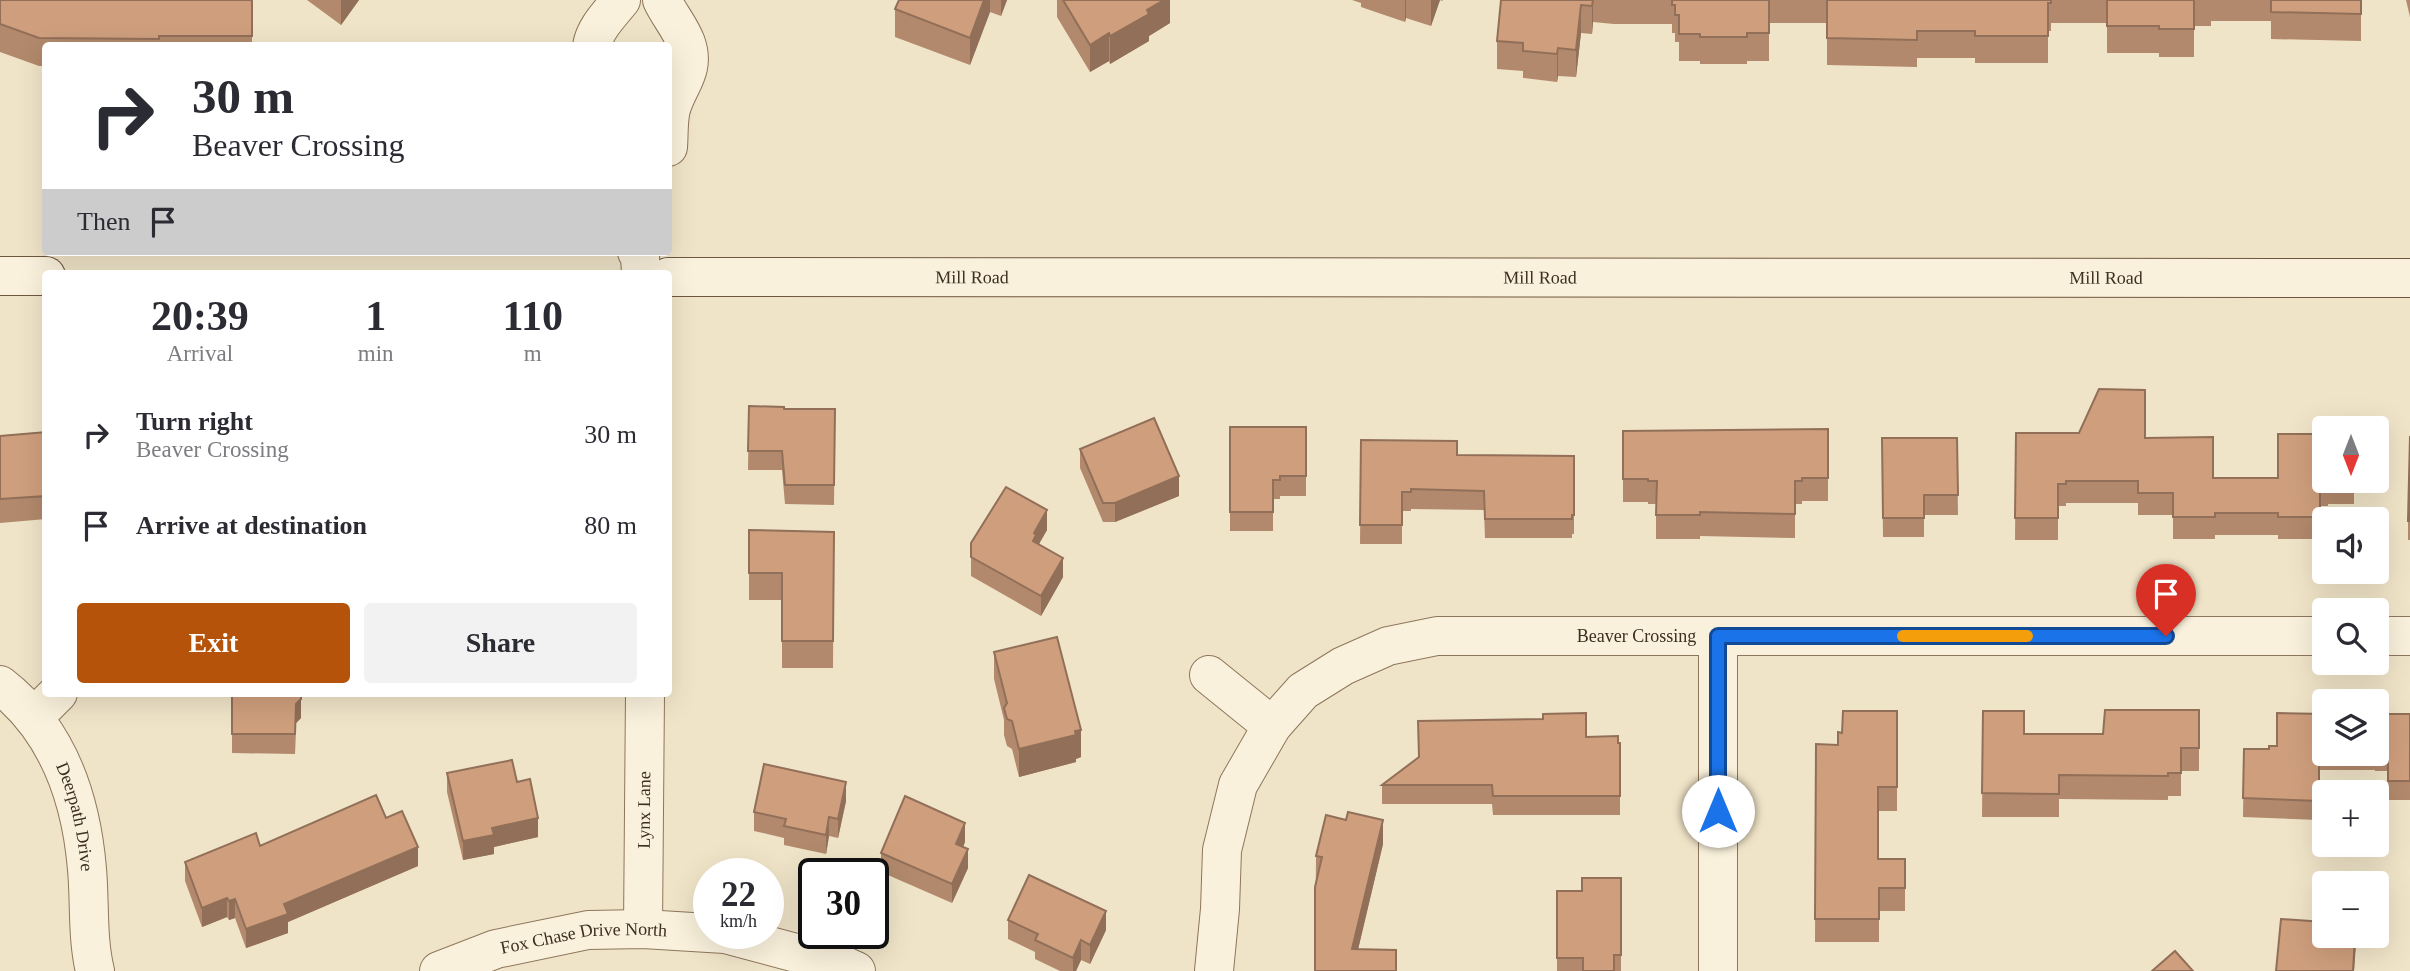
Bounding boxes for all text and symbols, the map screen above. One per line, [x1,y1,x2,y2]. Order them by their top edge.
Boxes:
text: 30 m [192,69,294,124]
icon: right [77,70,168,161]
text: Beaver Crossing [192,127,404,163]
icon: arrive [144,203,182,241]
text: Then [77,207,130,236]
street label: Mill Road [935,267,1009,287]
street label: Mill Road [1503,267,1577,288]
street label: Mill Road [2069,268,2143,288]
text: 20:39 [151,293,249,339]
text: 1 [365,293,386,339]
text: 110 [502,293,563,339]
text: Arrival [167,341,233,366]
text: min [358,341,394,366]
text: m [524,341,542,366]
text: Turn right [136,407,253,436]
icon: right [77,416,115,454]
north arrow [2312,416,2389,494]
map controls [2312,416,2389,948]
text: 30 m [584,420,637,449]
text: Beaver Crossing [136,437,289,462]
icon: arrive [77,507,115,545]
button: sound [2312,507,2389,584]
text: Arrive at destination [136,511,367,540]
text: 80 m [584,511,637,540]
pin [2136,564,2196,636]
icon: arrive [2147,575,2185,613]
button: search [2312,598,2389,675]
button: Exit [77,603,350,683]
button: Share [364,603,637,683]
street label: Beaver Crossing [1577,626,1696,646]
button: layers [2312,689,2389,766]
street label: Deerpath Drive [52,759,97,872]
street label: Lynx Lane [634,771,654,849]
position arrow [1681,774,1755,848]
button: + [2312,780,2389,857]
speed limit sign: 30 [798,858,889,949]
button: − [2312,871,2389,948]
text: 22 [721,875,756,914]
text: km/h [720,911,757,931]
street label: Fox Chase Drive North [498,919,668,958]

